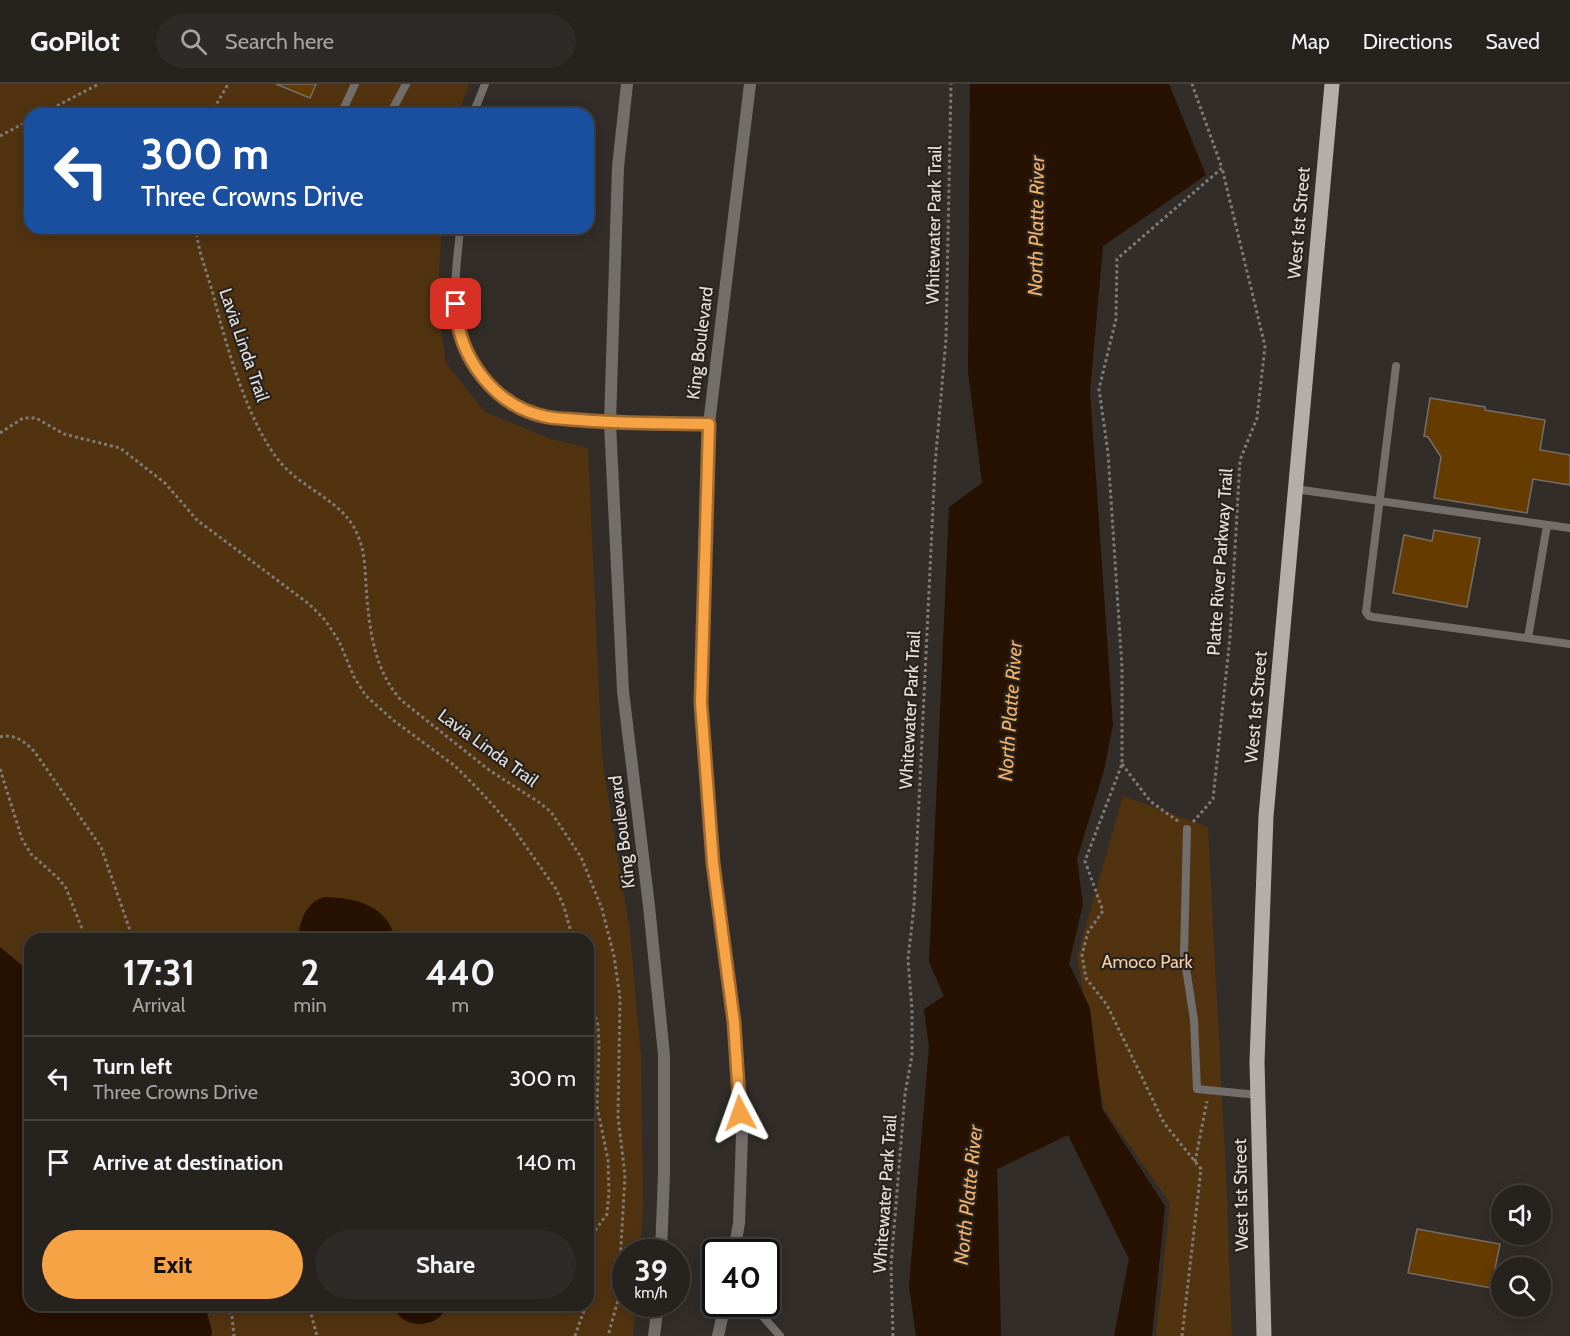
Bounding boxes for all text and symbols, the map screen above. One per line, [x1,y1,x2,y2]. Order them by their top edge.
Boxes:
search box [156,14,576,68]
text: GoPilot [30,24,120,58]
icon: search [177,25,210,58]
text: Search here [225,28,334,55]
text: Map [1291,29,1330,54]
text: Directions [1363,29,1452,54]
text: Saved [1485,29,1540,54]
text: 300 m [141,128,269,180]
icon: left [42,132,120,210]
street label: Whitewater Park Trail [922,145,946,305]
water label: North Platte River [1023,155,1049,296]
street label: West 1st Street [1283,166,1315,280]
text: Three Crowns Drive [141,180,364,213]
pin [430,278,481,329]
street label: Lavia Linda Trail [214,285,274,405]
street label: King Boulevard [682,285,718,401]
icon: arrive [439,287,472,320]
street label: Platte River Parkway Trail [1202,467,1238,656]
street label: Whitewater Park Trail [895,629,925,790]
water label: North Platte River [993,639,1027,782]
street label: West 1st Street [1240,650,1272,764]
street label: Lavia Linda Trail [434,704,543,792]
street label: King Boulevard [604,774,640,890]
text: 17:31 [123,950,195,994]
text: 2 [301,950,320,994]
text: 440 [425,950,495,994]
park label: Amoco Park [1101,951,1194,973]
text: Arrival [132,993,185,1017]
text: min [294,993,327,1017]
text: m [452,993,469,1017]
text: Turn left [93,1053,172,1080]
icon: left [42,1062,75,1095]
text: 300 m [509,1065,576,1092]
text: Three Crowns Drive [93,1080,258,1104]
position arrow [708,1081,772,1145]
street label: Whitewater Park Trail [868,1113,902,1274]
water label: North Platte River [949,1123,987,1266]
street label: West 1st Street [1229,1138,1253,1252]
icon: arrive [42,1146,75,1179]
text: Arrive at destination [93,1149,283,1176]
text: 140 m [517,1149,576,1176]
map controls [1491,1185,1551,1317]
button: sound [1491,1185,1551,1245]
button: Exit [42,1230,303,1299]
button: Share [315,1230,576,1299]
speed limit sign: 40 [702,1239,780,1317]
text: 39 [634,1252,668,1289]
button: search [1491,1257,1551,1317]
text: km/h [635,1284,667,1302]

